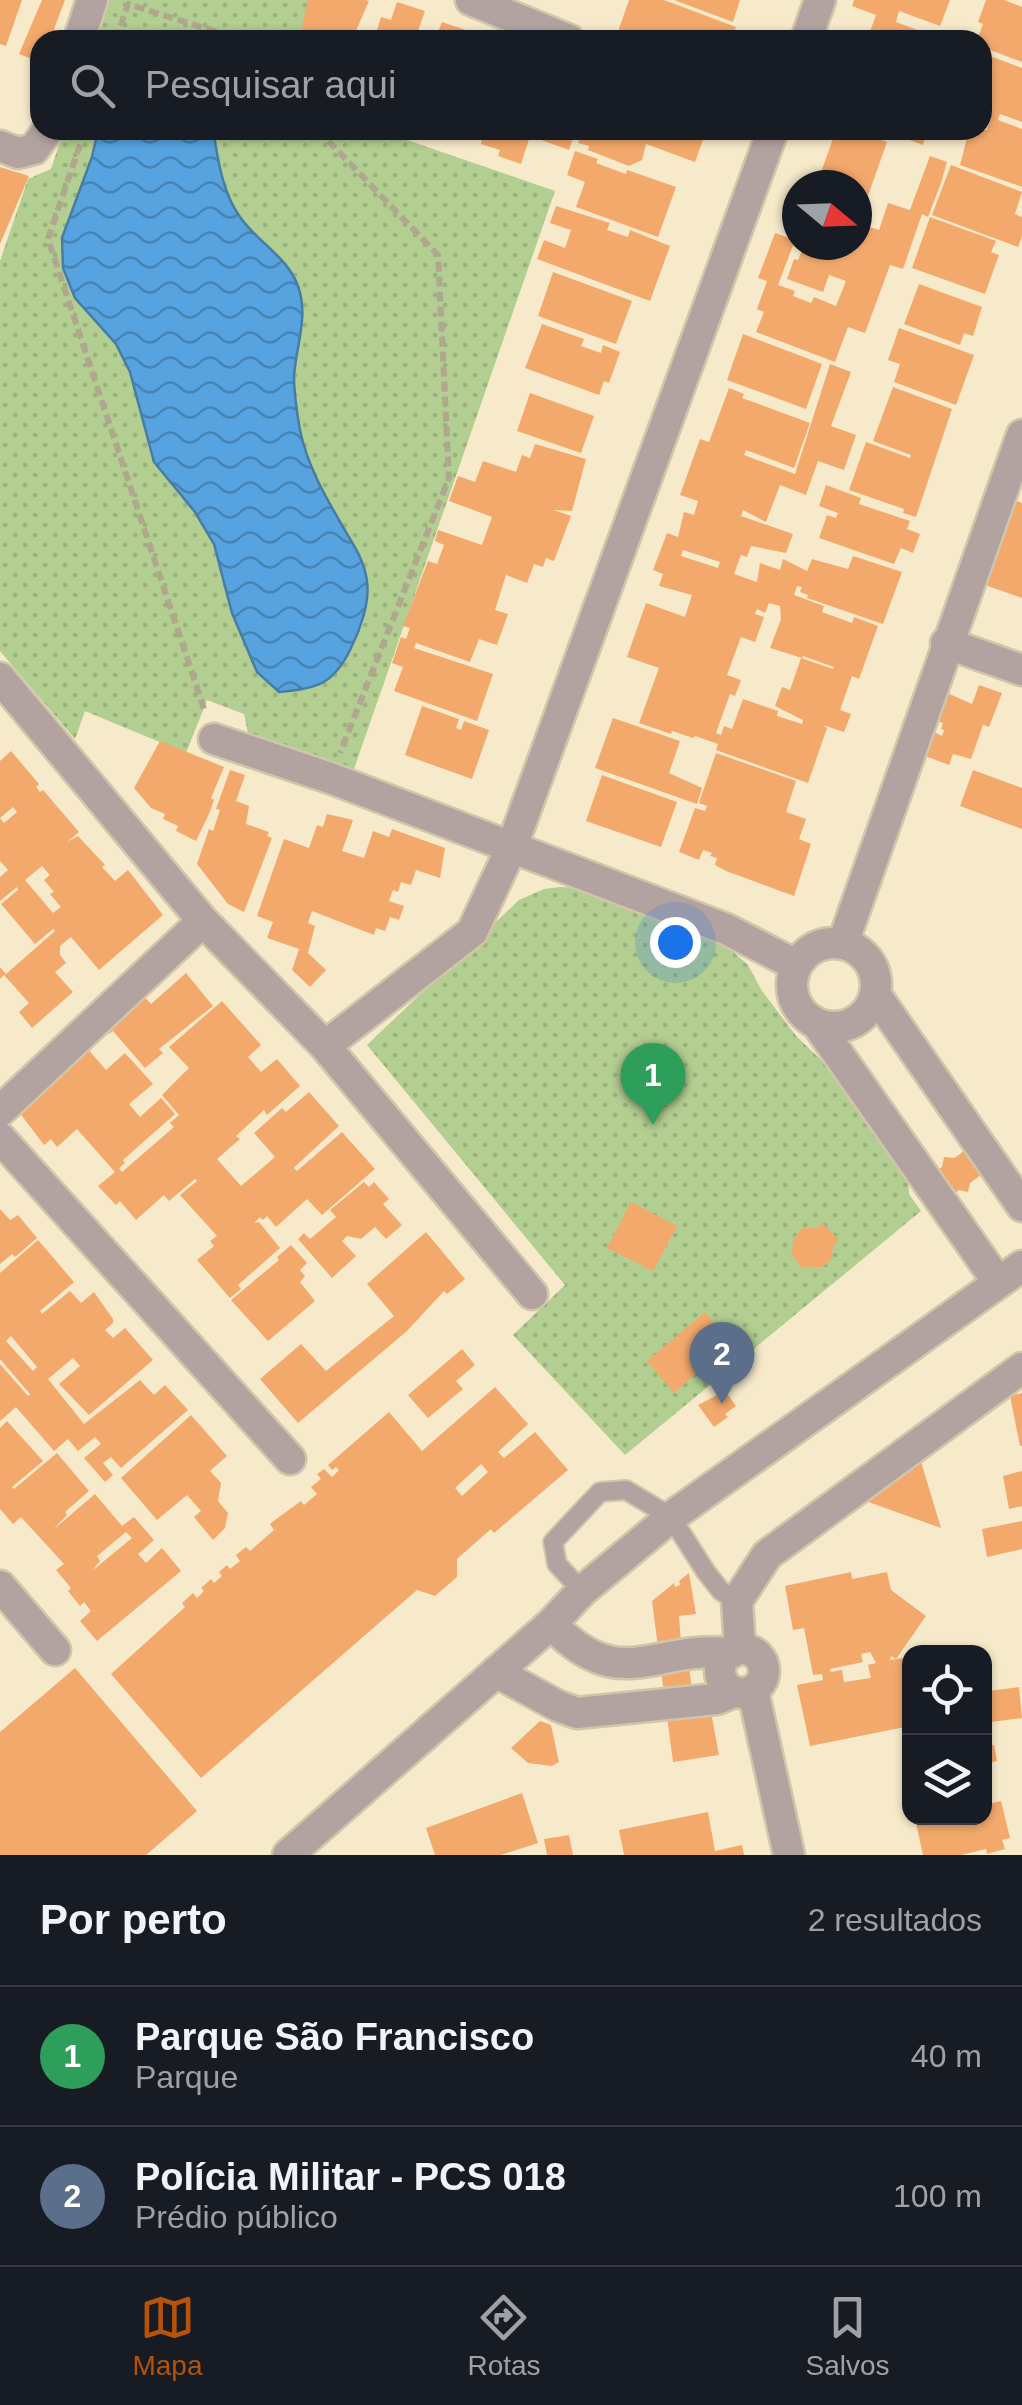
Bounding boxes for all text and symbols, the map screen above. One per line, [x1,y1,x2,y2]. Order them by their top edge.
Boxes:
search box [30,30,992,140]
icon: search [65,58,120,113]
text: Pesquisar aqui [145,64,396,106]
north arrow [782,170,872,260]
your location [650,917,701,968]
pin: 1 [620,1042,686,1125]
pin: 2 [690,1322,754,1404]
map controls [902,1645,992,1825]
button: locate [902,1645,992,1735]
button: layers [902,1735,992,1825]
text: Por perto [40,1896,227,1943]
text: 2 resultados [808,1902,982,1938]
text: Parque São Francisco [135,2016,534,2058]
text: 1 [64,2038,81,2074]
text: 40 m [911,2038,982,2074]
text: Parque [135,2059,238,2095]
text: Polícia Militar - PCS 018 [135,2156,566,2198]
text: 2 [64,2178,81,2214]
text: 100 m [893,2178,982,2214]
text: Prédio público [135,2199,338,2235]
tab: Mapa [132,2290,203,2382]
tab: Rotas [467,2290,541,2382]
tab: Salvos [805,2290,890,2382]

